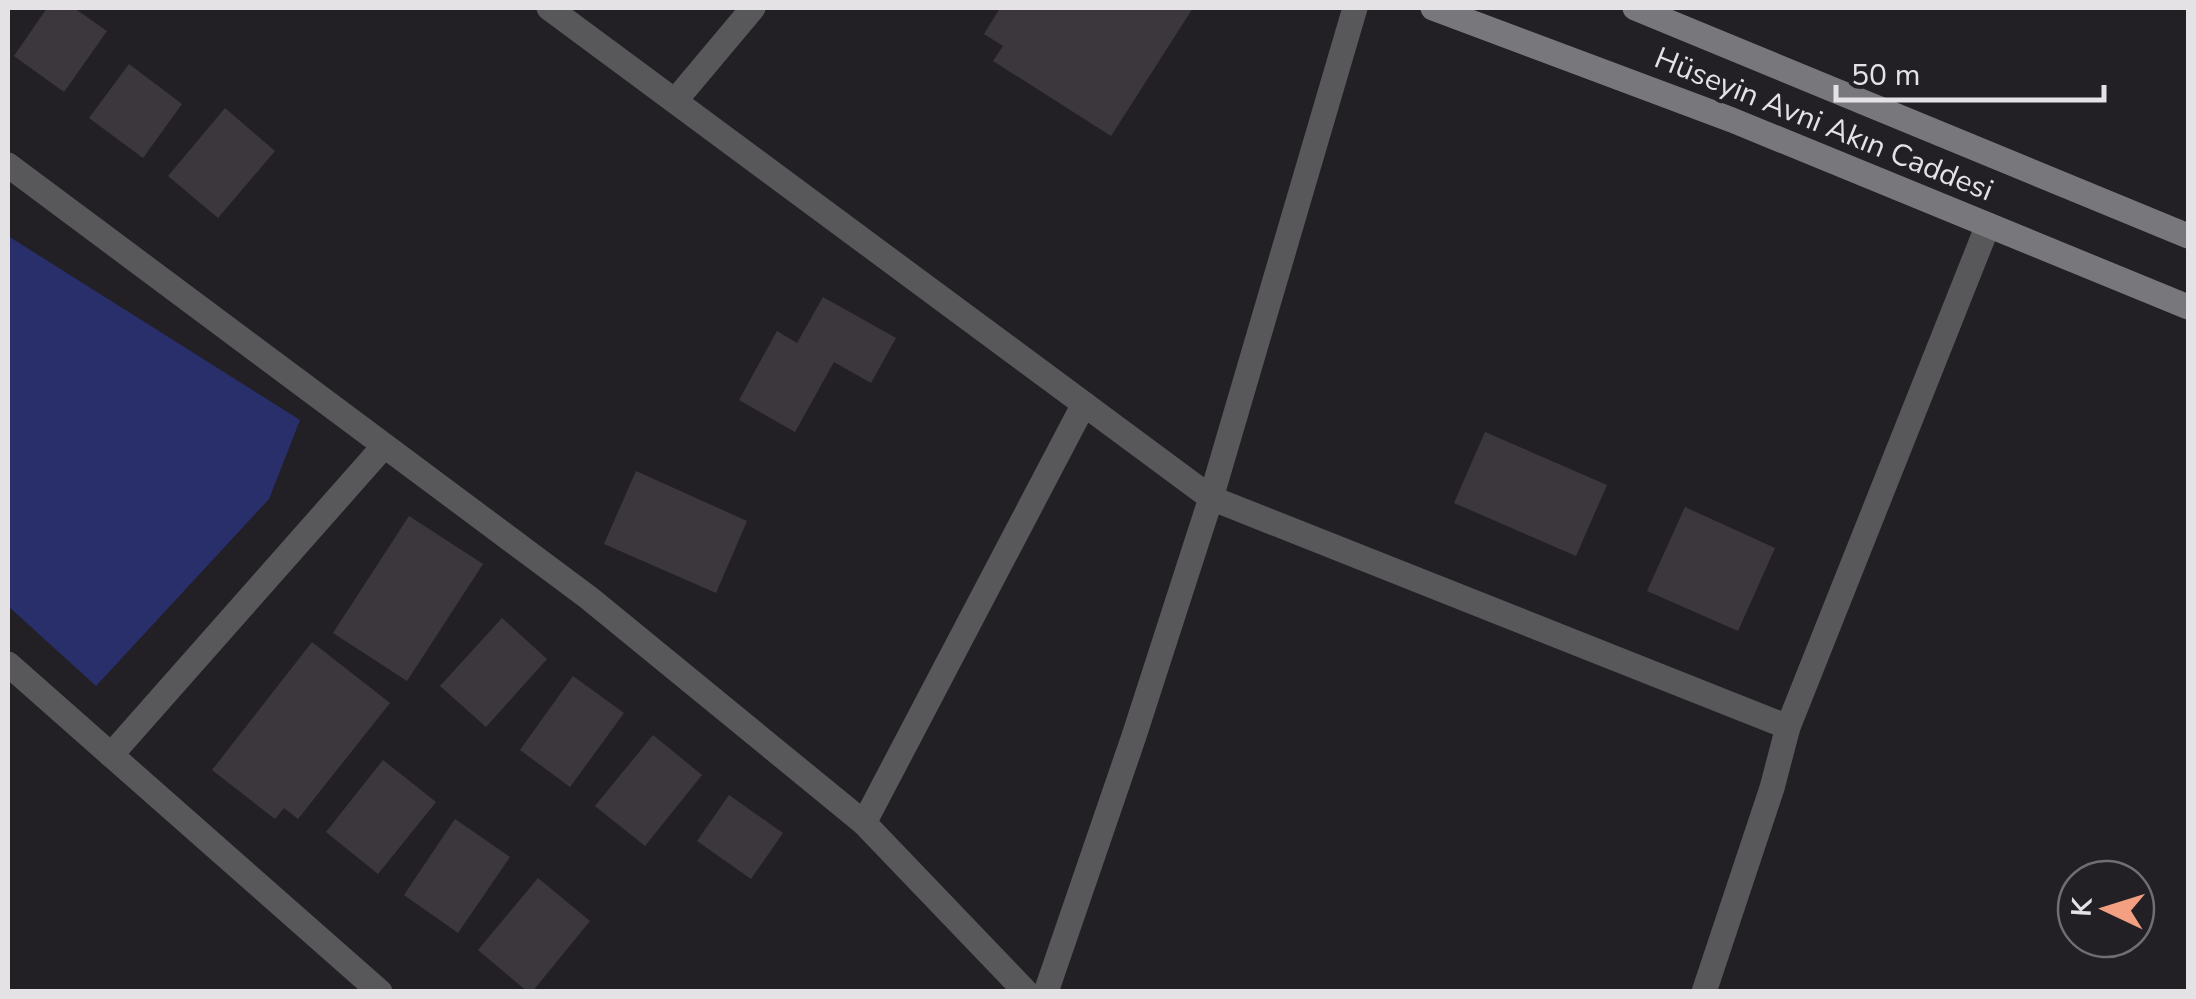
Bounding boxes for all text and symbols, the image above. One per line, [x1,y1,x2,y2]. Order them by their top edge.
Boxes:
street label: Hüseyin Avni Akın Caddesi [1648,38,1999,211]
scale bar [1836,40,2104,102]
text: 50 m [1851,55,1920,96]
north arrow [2056,859,2156,959]
text: K [2062,895,2102,918]

